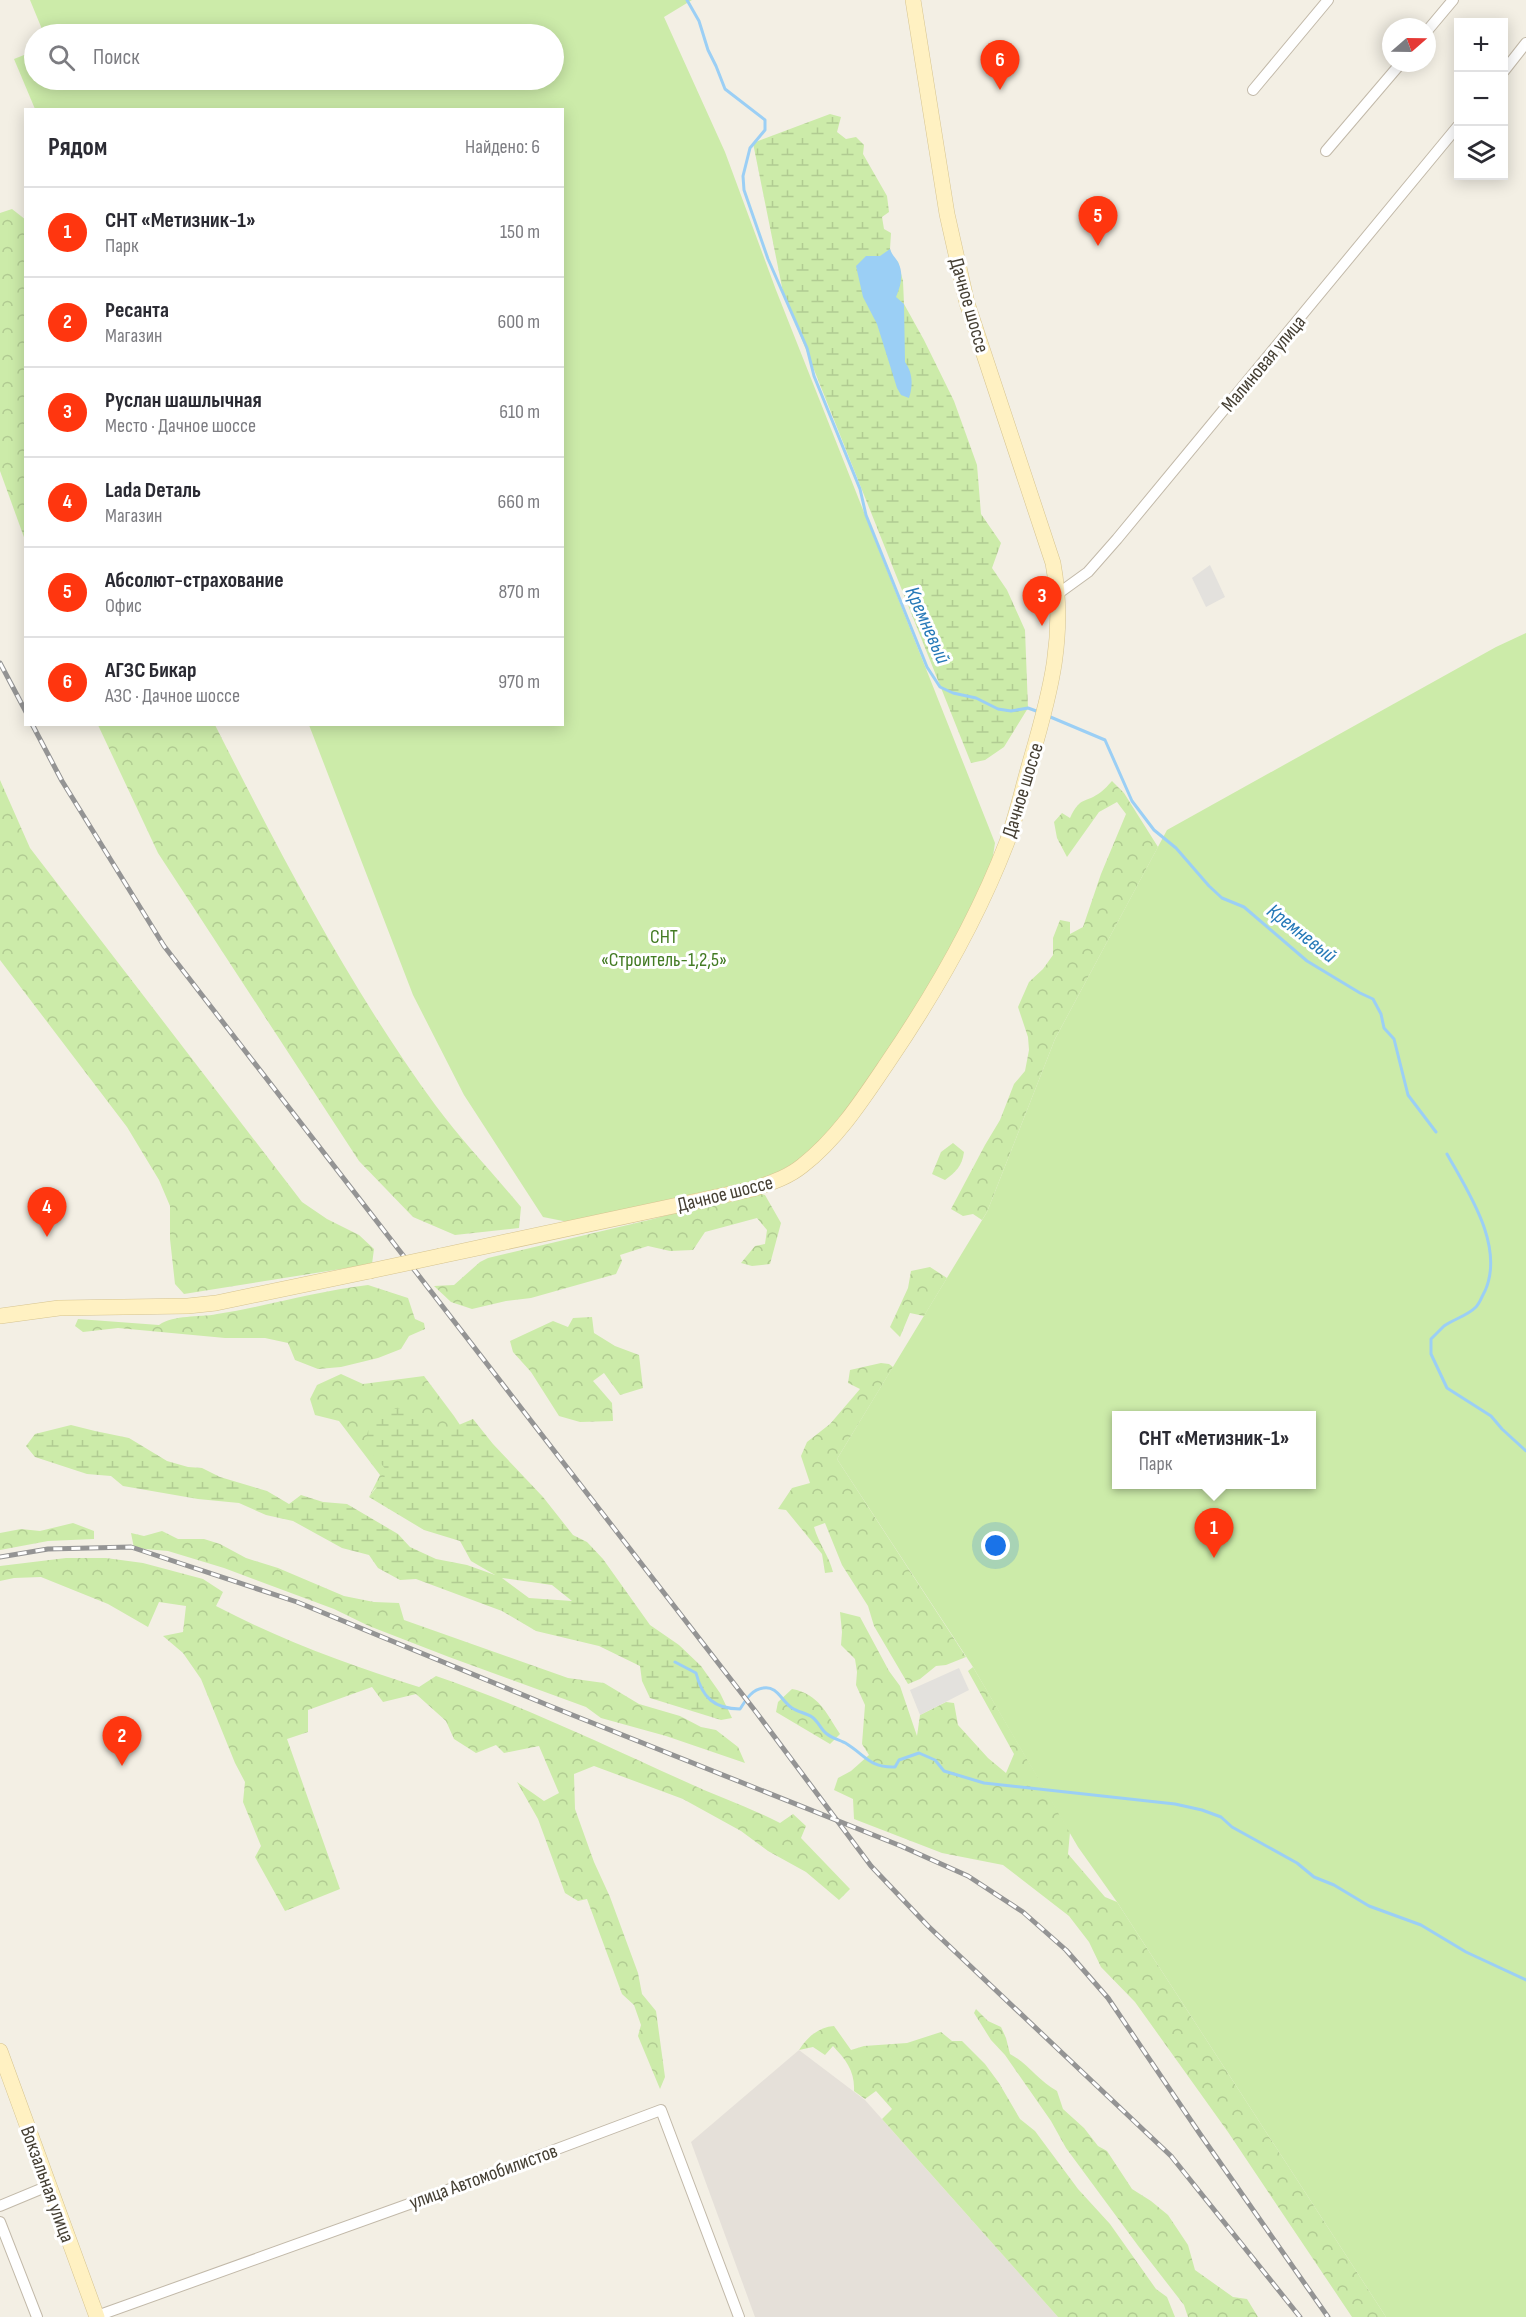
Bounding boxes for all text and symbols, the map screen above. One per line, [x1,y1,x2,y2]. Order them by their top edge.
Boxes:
north arrow [1382,18,1436,72]
map controls [1454,18,1508,180]
button: + [1454,18,1508,72]
search box [24,24,564,90]
pin: 6 [980,40,1020,90]
icon: search [45,41,78,74]
text: Поиск [93,44,139,71]
button: − [1454,72,1508,126]
button: layers [1454,126,1508,180]
text: Рядом [48,132,107,163]
text: Найдено: 6 [465,135,540,159]
pin: 5 [1078,196,1118,246]
text: СНТ «Метизник-1» [105,207,256,234]
text: 1 [64,220,71,244]
text: 150 m [500,220,540,244]
text: Парк [105,234,139,258]
street label: Дачное шоссе [944,255,994,356]
text: Ресанта [105,297,169,324]
text: 2 [63,310,72,334]
text: 600 m [497,310,540,334]
street label: Малиновая улица [1216,310,1311,417]
text: Магазин [105,324,162,348]
text: Руслан шашлычная [105,387,262,414]
text: 3 [63,400,72,424]
text: 610 m [499,400,540,424]
text: Место · Дачное шоссе [105,414,256,438]
text: Lada Dеталь [105,477,201,504]
text: 4 [63,490,72,514]
text: 660 m [498,490,540,514]
text: Магазин [105,504,162,528]
text: Абсолют-страхование [105,567,284,594]
pin: 3 [1022,576,1062,626]
text: 5 [63,580,72,604]
text: 870 m [498,580,540,604]
water label: Кремневый [900,583,956,668]
text: Офис [105,594,142,618]
text: АГЗС Бикар [105,657,197,684]
text: 6 [63,670,72,694]
text: 970 m [498,670,540,694]
text: АЗС · Дачное шоссе [105,684,240,708]
street label: Дачное шоссе [997,740,1049,841]
water label: Кремневый [1262,898,1342,969]
park label: СНТ «Строитель-1,2,5» [601,925,727,972]
street label: Дачное шоссе [675,1170,776,1217]
pin: 4 [28,1188,66,1237]
popup [1112,1411,1316,1489]
text: СНТ «Метизник-1» [1139,1425,1289,1452]
text: Парк [1139,1452,1172,1476]
pin: 1 [1194,1508,1234,1558]
your location [981,1531,1010,1560]
pin: 2 [102,1716,142,1766]
street label: Вокзальная улица [15,2123,79,2246]
street label: улица Автомобилистов [406,2139,561,2215]

